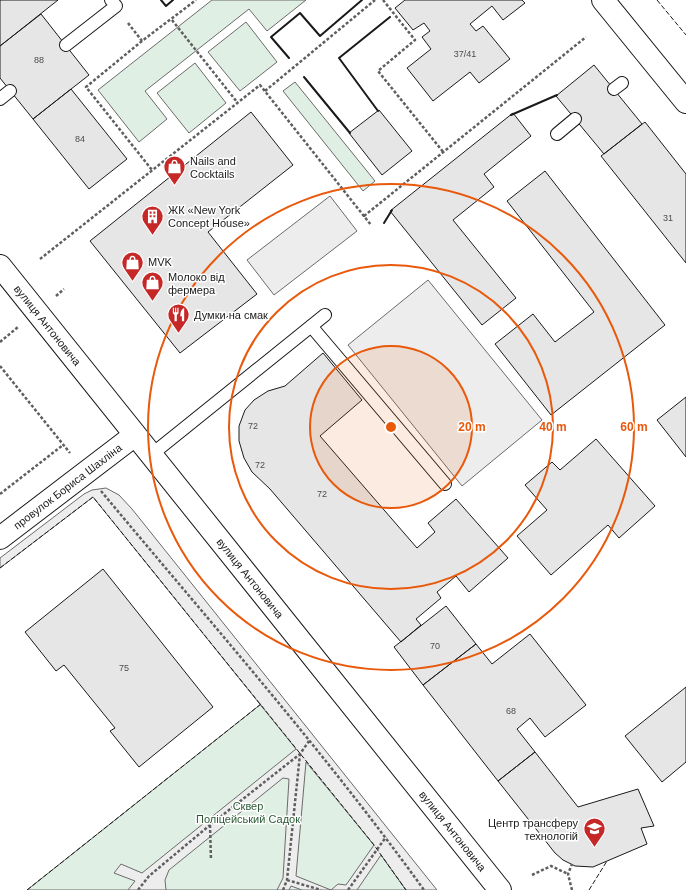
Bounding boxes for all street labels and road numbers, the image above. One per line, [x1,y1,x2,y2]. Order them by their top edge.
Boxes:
street label: вулиця Антоновича [12,283,84,369]
street label: провулок Бориса Шахліна [11,441,125,531]
street label: вулиця Антоновича [214,536,286,621]
street label: вулиця Антоновича [417,788,489,874]

